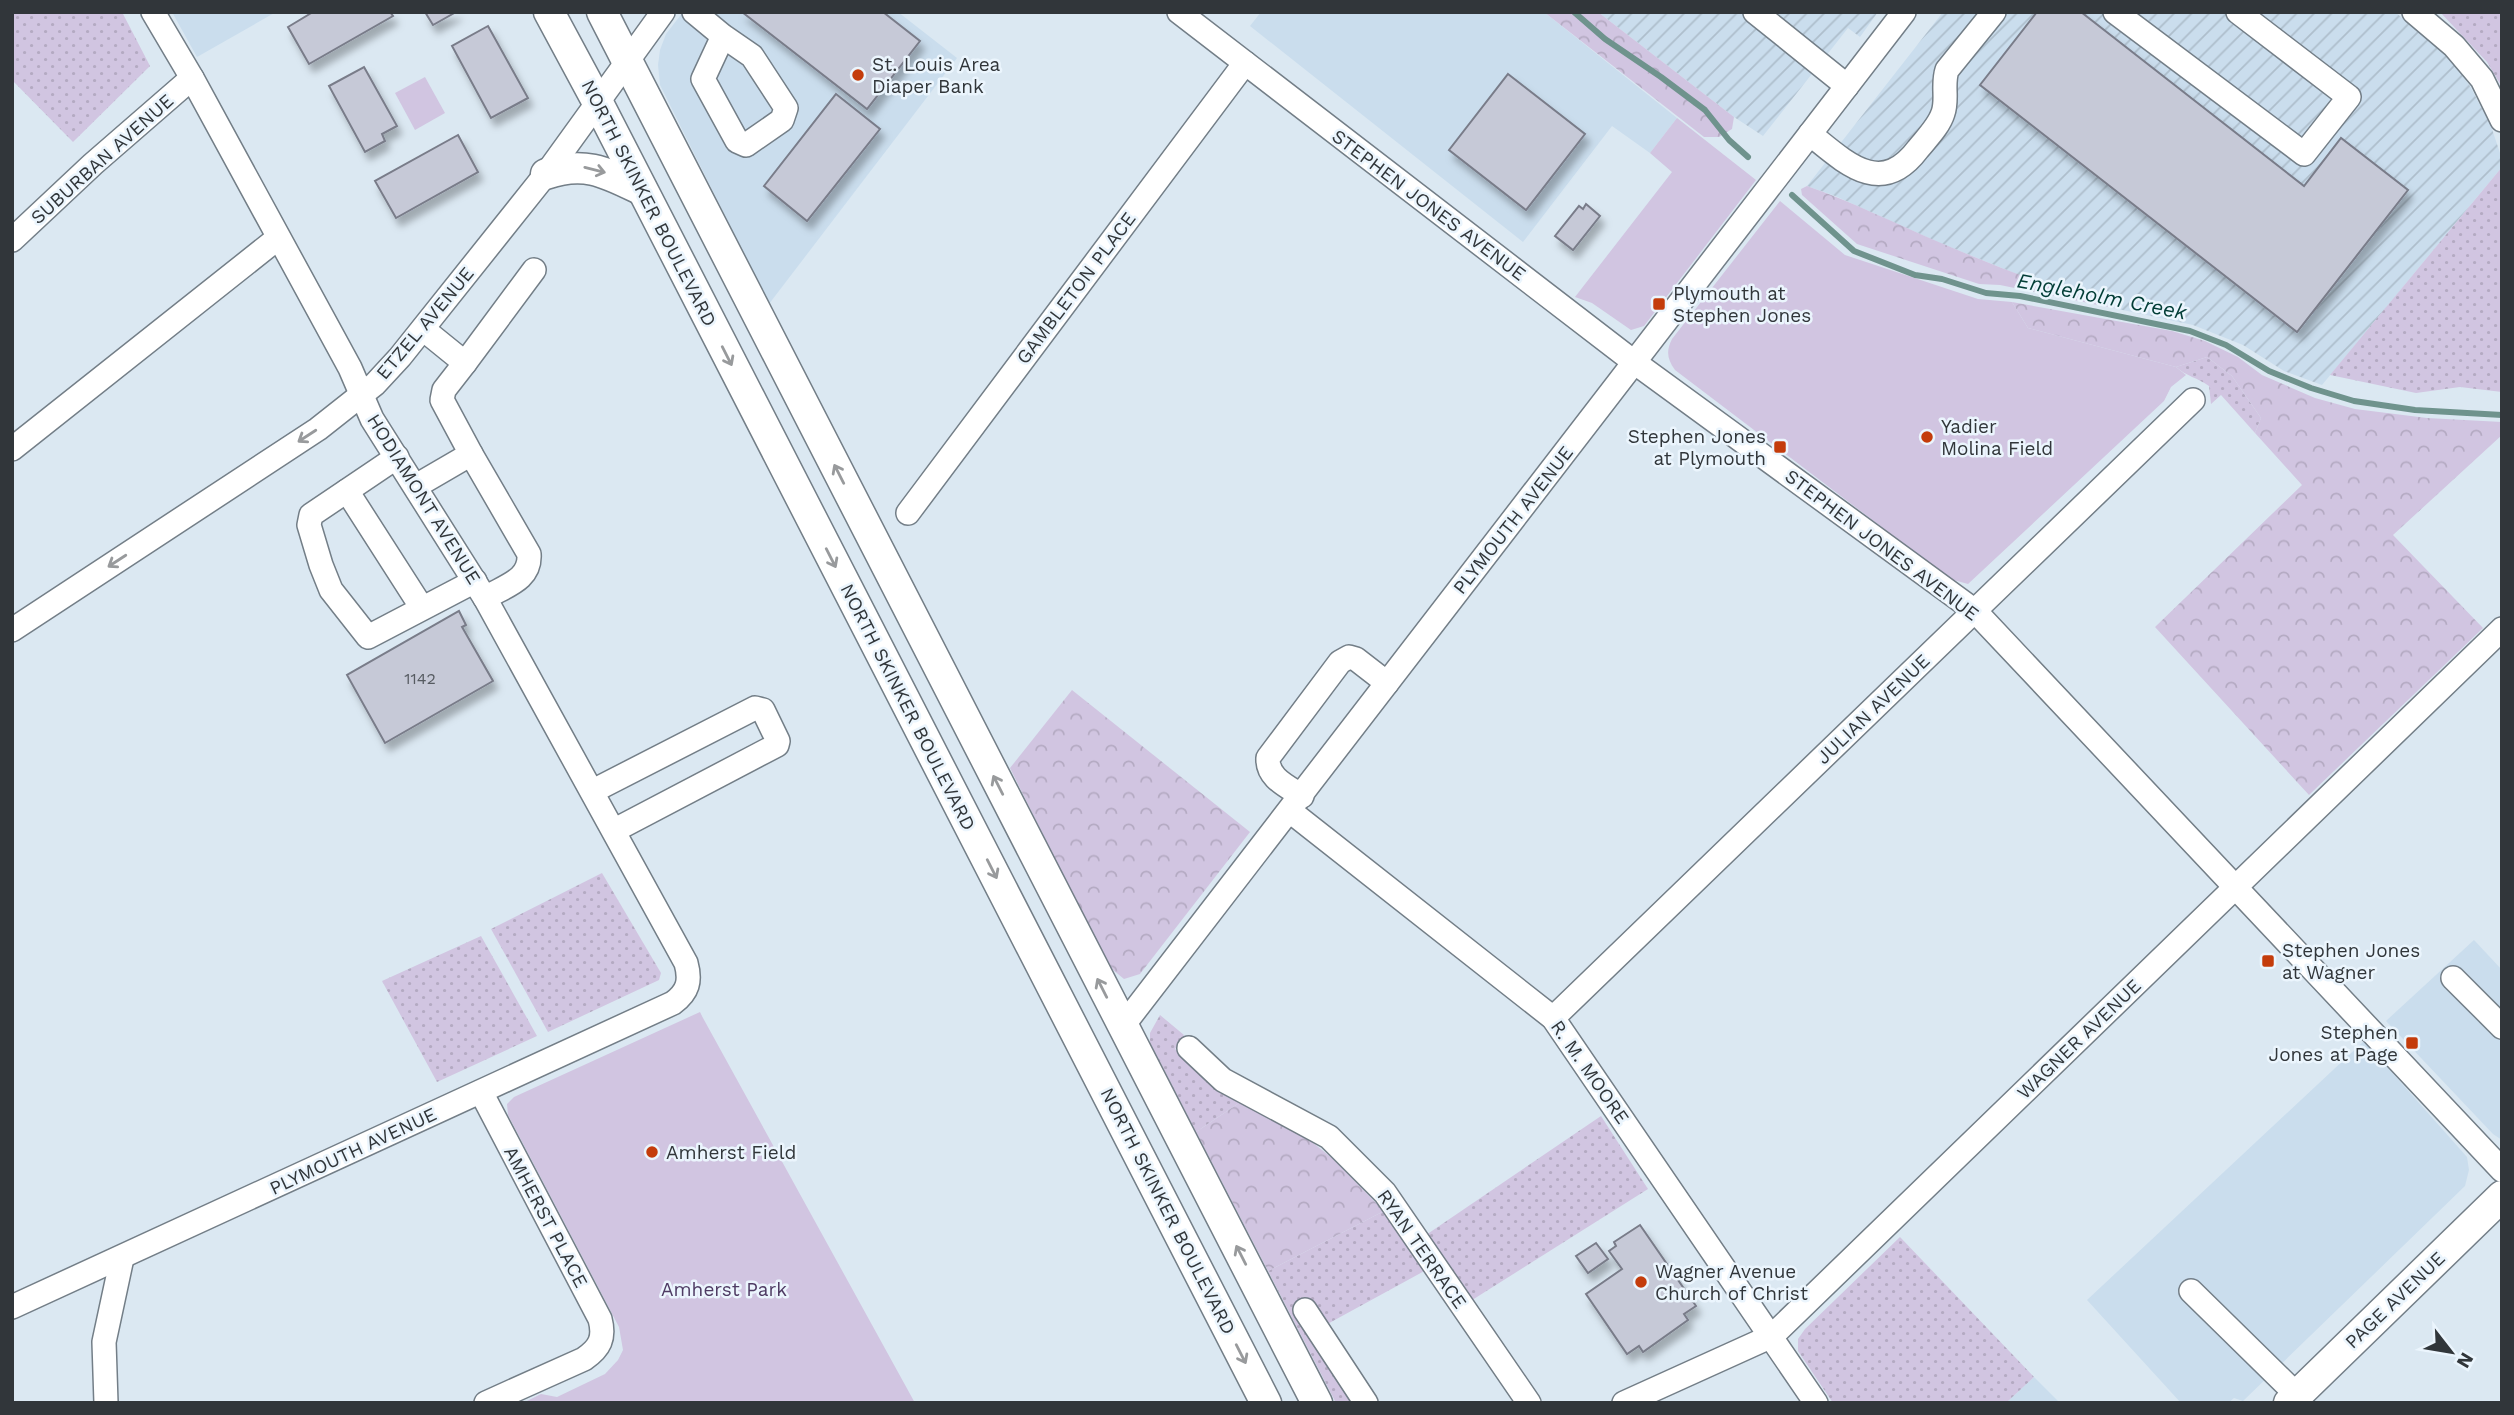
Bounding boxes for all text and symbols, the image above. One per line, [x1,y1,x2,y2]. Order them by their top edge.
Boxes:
place label: St. Louis Area Diaper Bank [872,53,1001,98]
marker: St. Louis Area Diaper Bank [850,67,866,83]
street label: NORTH SKINKER BOULEVARD [577,76,721,330]
street label: SUBURBAN AVENUE [26,89,178,229]
street label: STEPHEN JONES AVENUE [1327,124,1531,286]
one-way arrow [584,164,606,177]
street label: GAMBLETON PLACE [1011,207,1141,369]
street label: ETZEL AVENUE [371,262,479,384]
water label: Engleholm Creek [2015,267,2189,325]
place label: Plymouth at Stephen Jones [1673,282,1811,327]
marker: Plymouth at Stephen Jones [1651,296,1667,312]
one-way arrow [721,345,735,365]
street label: HODIAMONT AVENUE [362,410,486,588]
place label: Yadier Molina Field [1941,415,2053,460]
place label: Stephen Jones at Plymouth [1628,425,1766,470]
one-way arrow [298,429,317,443]
marker: Yadier Molina Field [1919,429,1935,445]
marker: Stephen Jones at Plymouth [1772,439,1788,455]
street label: PLYMOUTH AVENUE [1448,441,1578,599]
one-way arrow [831,464,845,485]
street label: STEPHEN JONES AVENUE [1780,464,1984,626]
one-way arrow [825,547,838,568]
one-way arrow [108,554,127,569]
street label: NORTH SKINKER BOULEVARD [836,580,980,834]
street label: JULIAN AVENUE [1812,649,1934,769]
house number: 1142 [404,669,436,688]
one-way arrow [991,776,1005,796]
one-way arrow [985,858,999,879]
place label: Stephen Jones at Wagner [2282,939,2420,984]
marker: Stephen Jones at Wagner [2260,953,2276,969]
street label: WAGNER AVENUE [2012,974,2146,1104]
one-way arrow [1095,978,1109,999]
street label: R. M. MOORE [1546,1016,1634,1128]
place label: Stephen Jones at Page [2269,1021,2398,1066]
marker: Stephen Jones at Page [2404,1035,2420,1051]
street label: NORTH SKINKER BOULEVARD [1096,1084,1240,1338]
street label: PLYMOUTH AVENUE [266,1102,440,1200]
place label: Amherst Field [666,1141,797,1164]
street label: AMHERST PLACE [499,1142,593,1292]
marker: Amherst Field [644,1144,660,1160]
street label: RYAN TERRACE [1372,1185,1472,1313]
one-way arrow [1233,1245,1247,1266]
street label: PAGE AVENUE [2340,1247,2450,1353]
place label: Wagner Avenue Church of Christ [1655,1260,1808,1305]
marker: Wagner Avenue Church of Christ [1633,1274,1649,1290]
park label: Amherst Park [661,1278,787,1301]
north arrow [2416,1317,2486,1387]
one-way arrow [1235,1344,1249,1364]
text: N [2452,1349,2479,1372]

